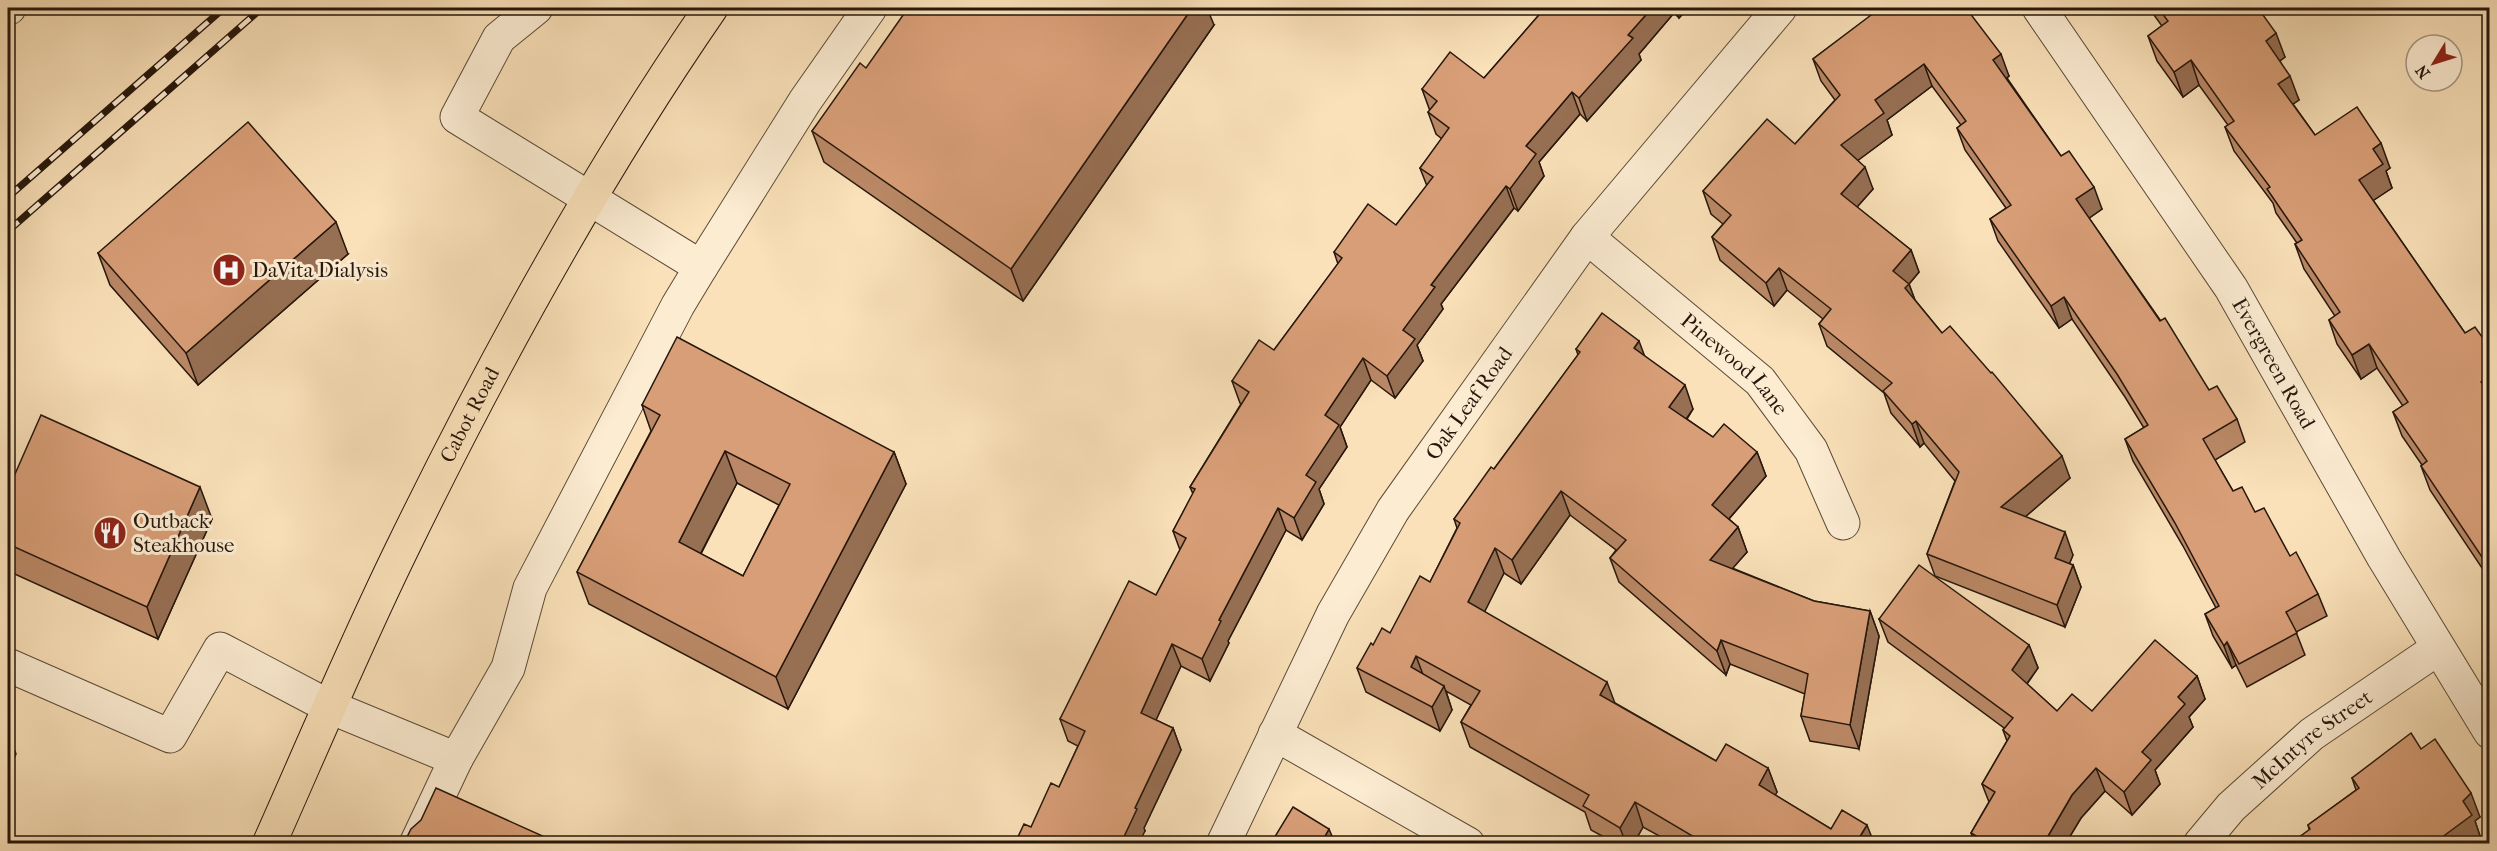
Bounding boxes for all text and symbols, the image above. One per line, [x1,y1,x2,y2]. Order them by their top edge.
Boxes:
north arrow [2404,33,2464,93]
text: N [2411,61,2434,83]
hospital icon: DaVita Dialysis [211,252,247,288]
place label: DaVita Dialysis [252,258,388,282]
street label: Evergreen Road [2227,294,2320,433]
street label: Pinewood Lane [1676,308,1793,420]
street label: Oak Leaf Road [1421,342,1517,464]
street label: Cabot Road [435,362,505,466]
place label: Outback Steakhouse [133,509,234,557]
restaurant icon: Outback Steakhouse [92,515,128,551]
street label: McIntyre Street [2247,685,2377,794]

